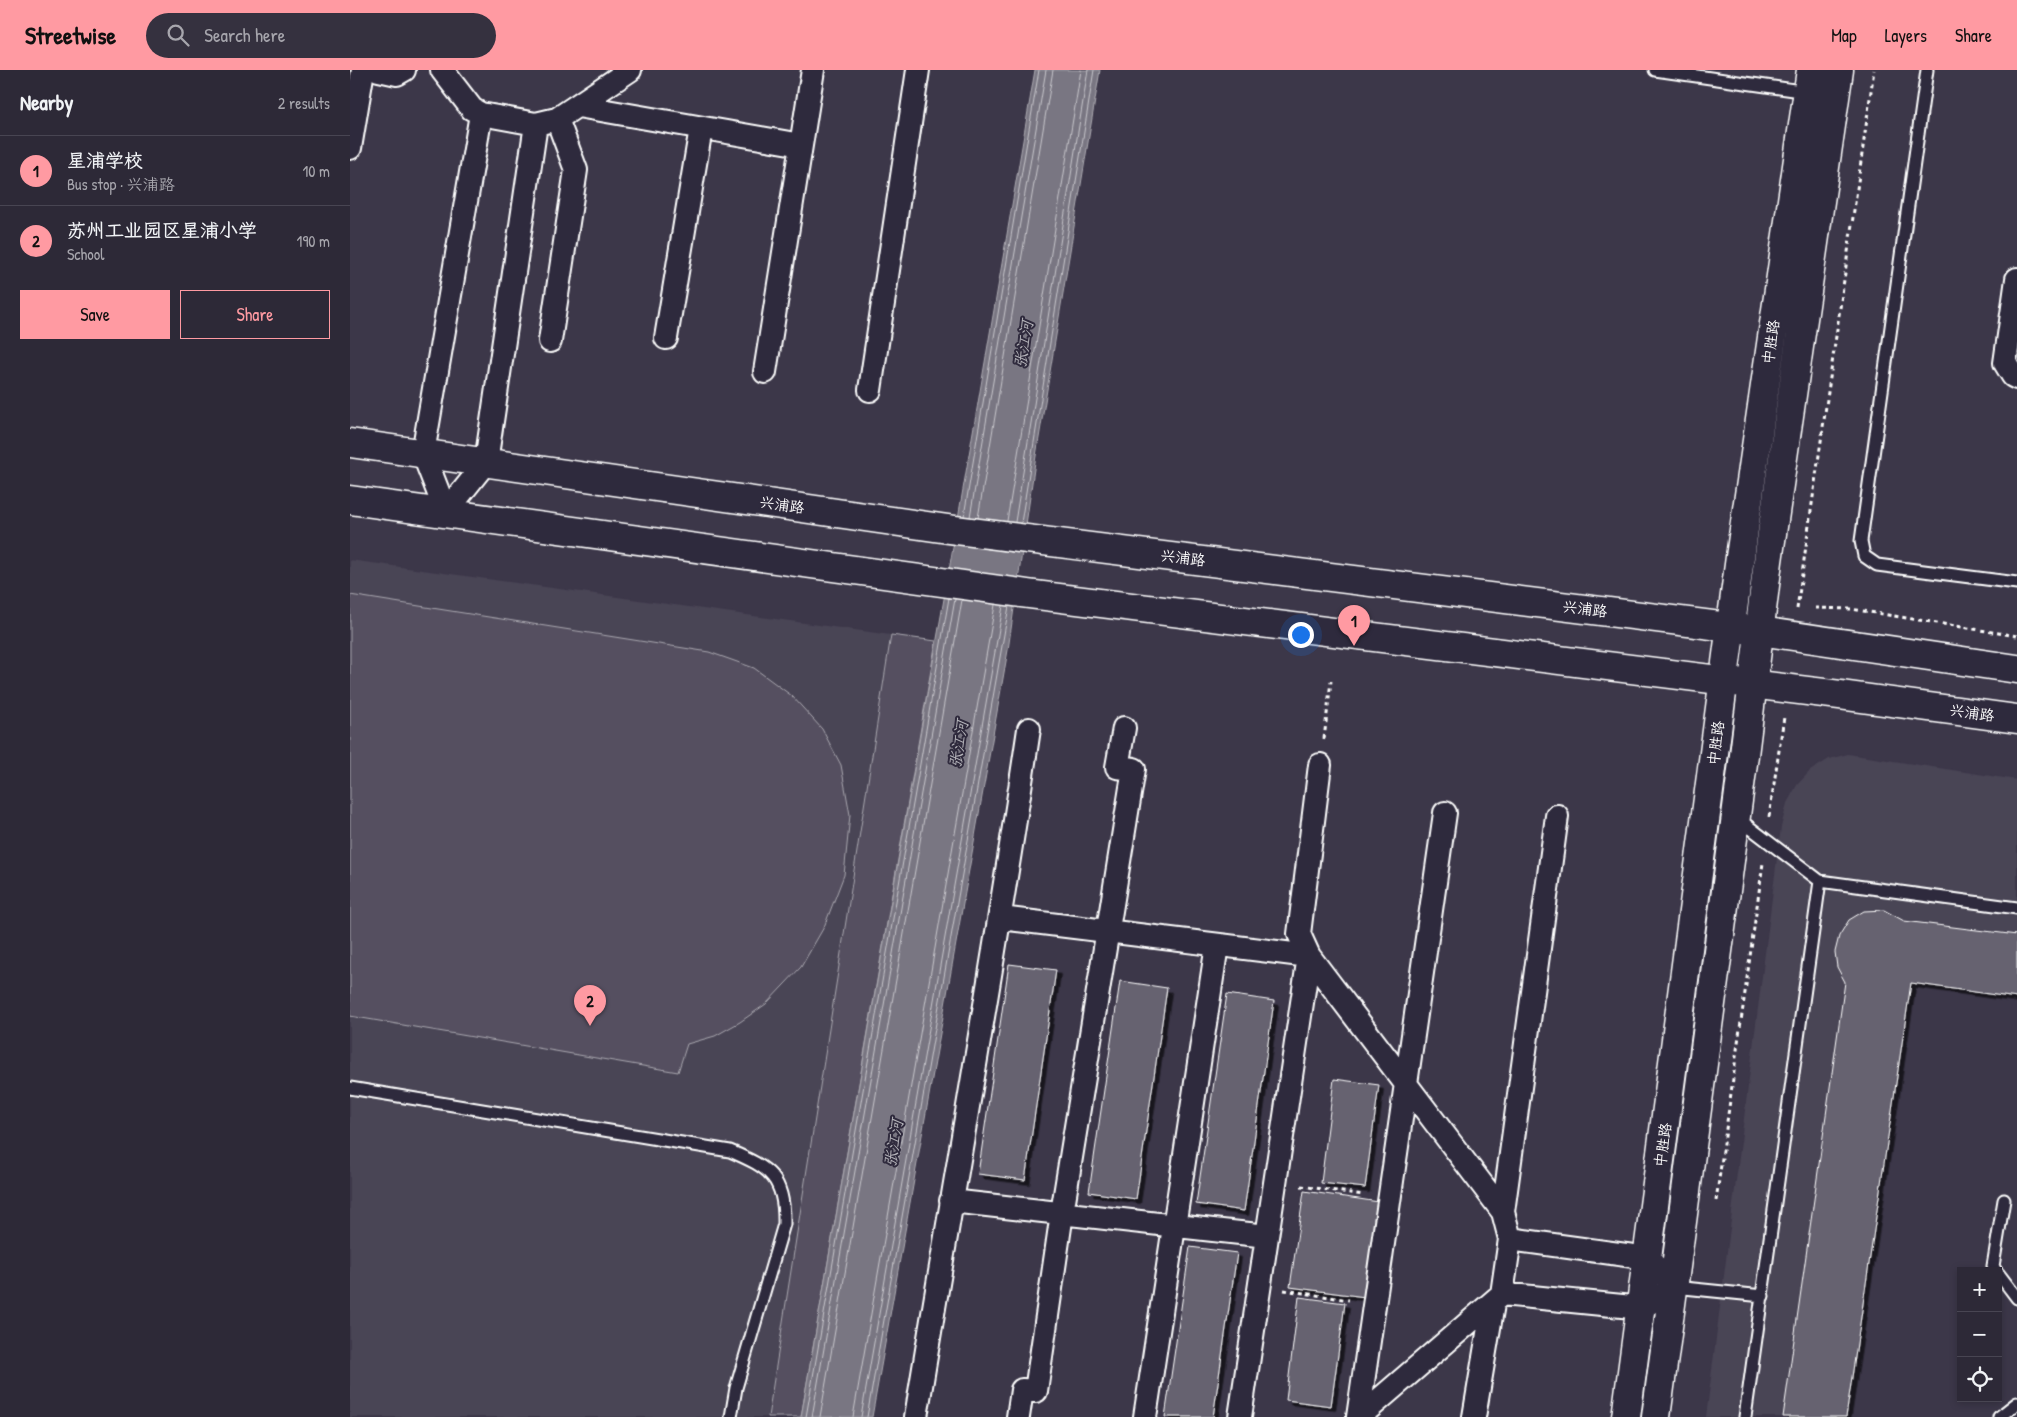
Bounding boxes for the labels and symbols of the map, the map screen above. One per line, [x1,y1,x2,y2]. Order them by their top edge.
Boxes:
water label: 张江河 [1008,316,1038,369]
street label: 中胜路 [1757,318,1784,366]
street label: 兴浦路 [758,491,806,518]
street label: 兴浦路 [1159,544,1207,571]
street label: 兴浦路 [1561,595,1609,622]
pin: 1 [1338,605,1370,646]
your location [1288,622,1314,648]
street label: 兴浦路 [1948,699,1996,726]
water label: 张江河 [943,716,973,769]
street label: 中胜路 [1702,719,1729,767]
pin: 2 [574,985,606,1026]
water label: 张江河 [878,1115,908,1168]
street label: 中胜路 [1649,1121,1676,1169]

